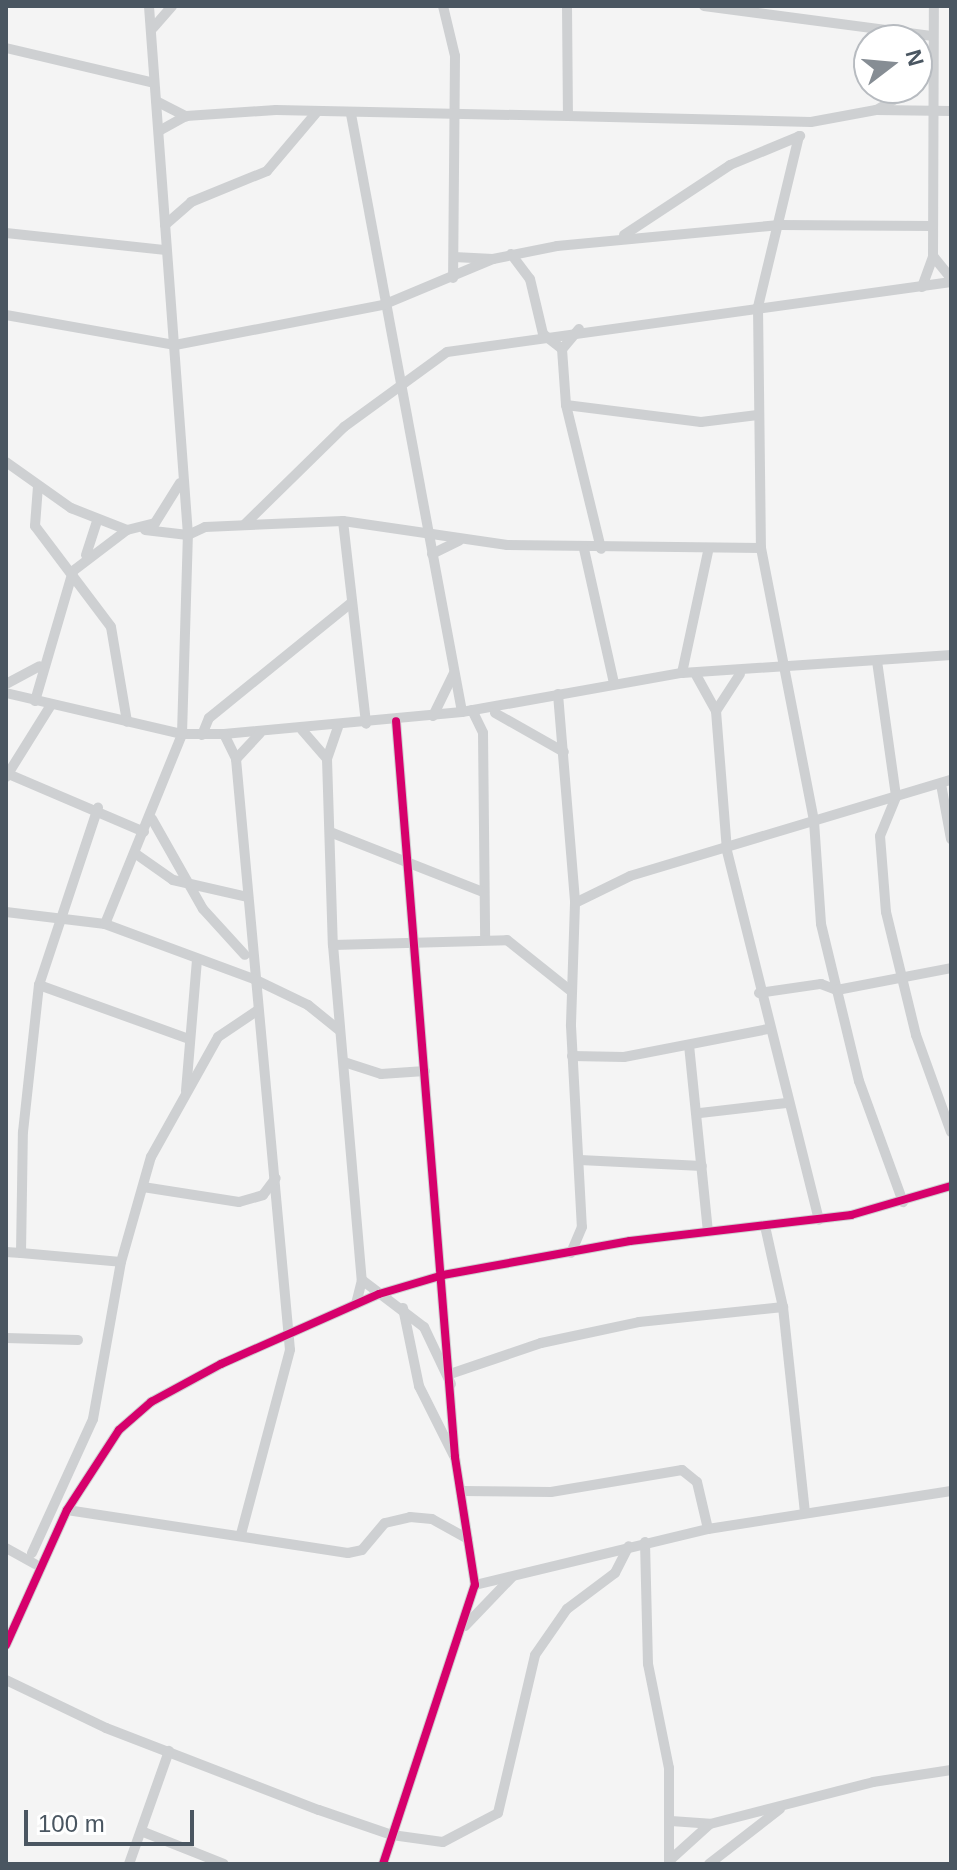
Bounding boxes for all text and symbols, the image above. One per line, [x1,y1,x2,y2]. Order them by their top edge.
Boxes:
north arrow [853,24,933,104]
text: N [900,47,929,69]
scale bar [28,1794,198,1844]
text: 100 m [38,1810,105,1837]

